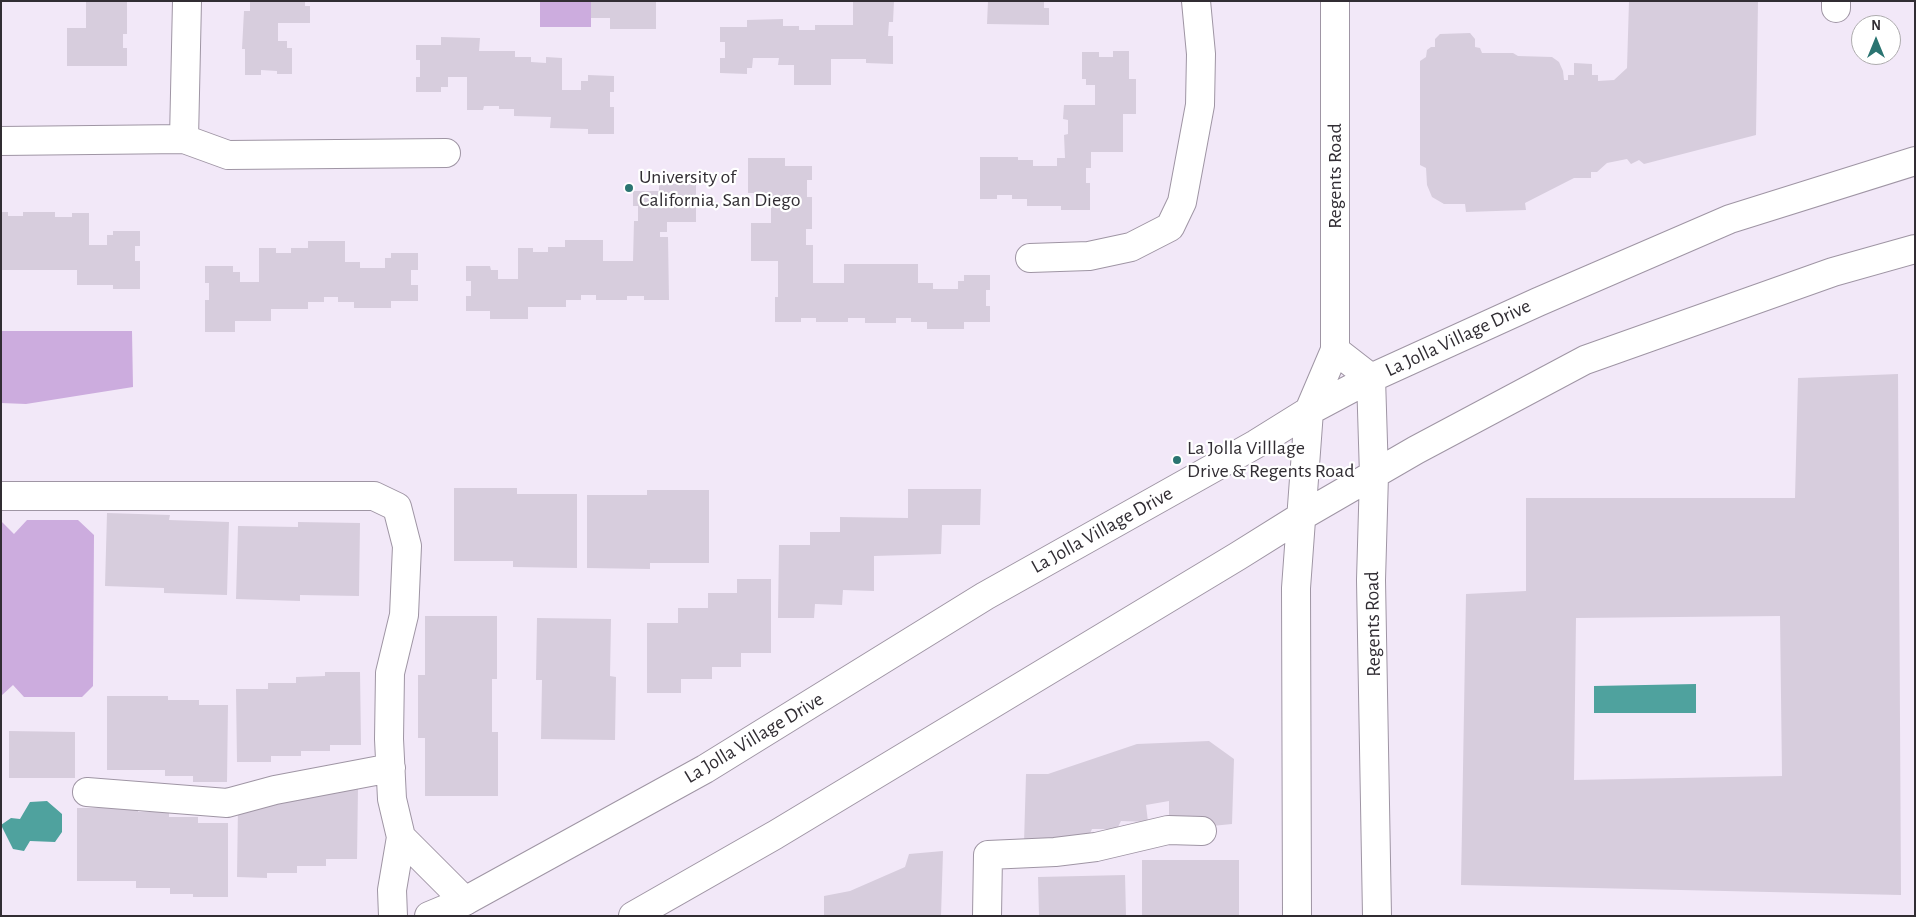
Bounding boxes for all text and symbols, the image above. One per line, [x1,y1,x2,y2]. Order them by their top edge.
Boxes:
north arrow [1851,15,1901,65]
text: N [1871,19,1881,33]
street label: Regents Road [1323,123,1347,229]
place label: University of California, San Diego [639,165,801,212]
marker: University of California, San Diego [623,182,635,194]
street label: La Jolla Village Drive [1381,294,1535,382]
place label: La Jolla Villlage Drive & Regents Road [1187,436,1355,483]
marker: La Jolla Villlage Drive & Regents Road [1171,454,1183,466]
street label: La Jolla Village Drive [1027,481,1177,579]
street label: Regents Road [1360,571,1386,677]
street label: La Jolla Village Drive [680,687,828,789]

